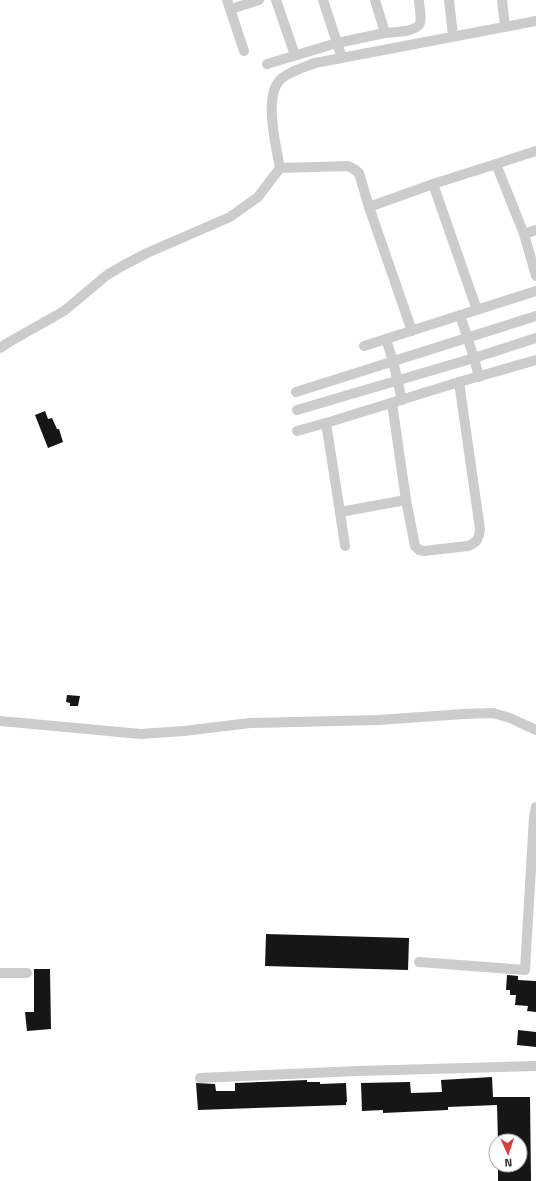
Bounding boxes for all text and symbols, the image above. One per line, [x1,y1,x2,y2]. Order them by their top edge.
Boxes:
north arrow [488,1133,528,1173]
text: N [504,1155,513,1171]

